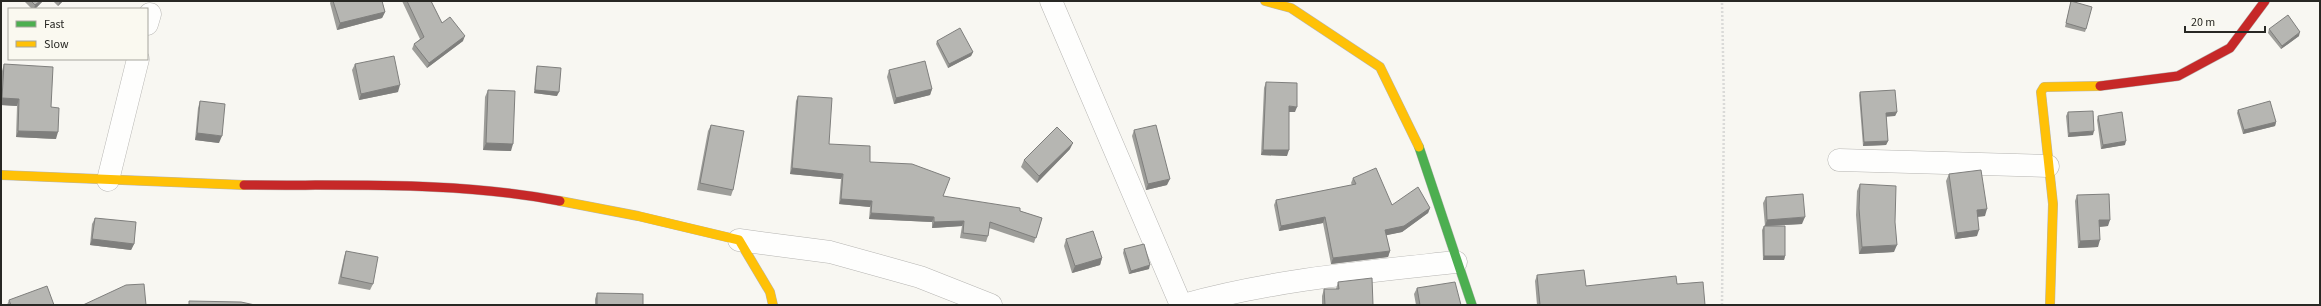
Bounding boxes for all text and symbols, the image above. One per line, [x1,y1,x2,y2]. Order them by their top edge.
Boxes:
legend [8,8,148,60]
scale bar [2185,8,2265,34]
text: 20 m [2191,14,2215,31]
text: Fast [44,16,64,33]
text: Slow [44,36,69,53]

